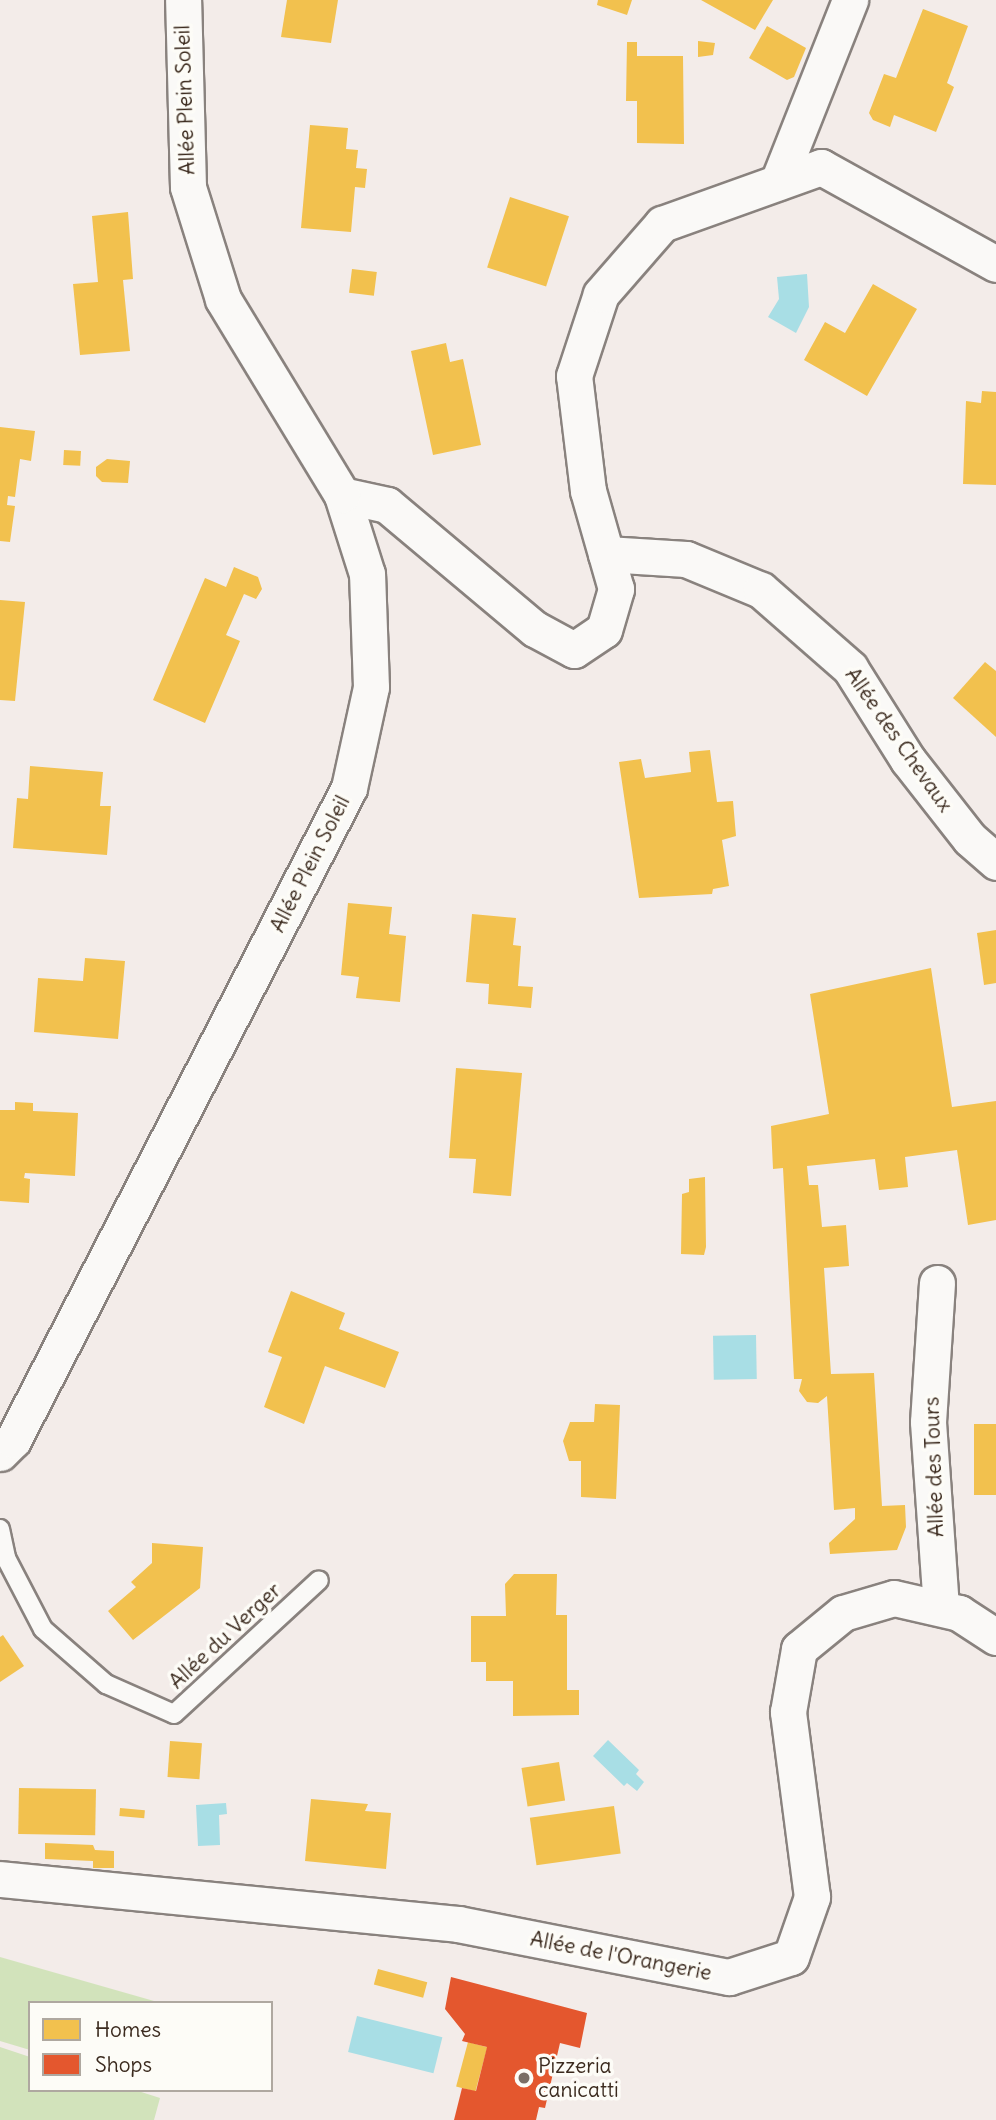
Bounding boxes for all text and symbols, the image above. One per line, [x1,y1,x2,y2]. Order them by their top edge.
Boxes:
street label: Allée Plein Soleil [170,25,200,175]
street label: Allée des Chevaux [840,663,958,817]
street label: Allée Plein Soleil [265,791,355,937]
street label: Allée des Tours [919,1396,949,1538]
street label: Allée du Verger [164,1578,286,1694]
street label: Allée de l'Orangerie [528,1926,714,1986]
legend [28,2001,273,2092]
text: Homes [95,2016,161,2043]
text: Shops [95,2051,152,2078]
place label: Pizzeria canicatti [538,2053,619,2103]
marker: Pizzeria canicatti [516,2070,532,2086]

